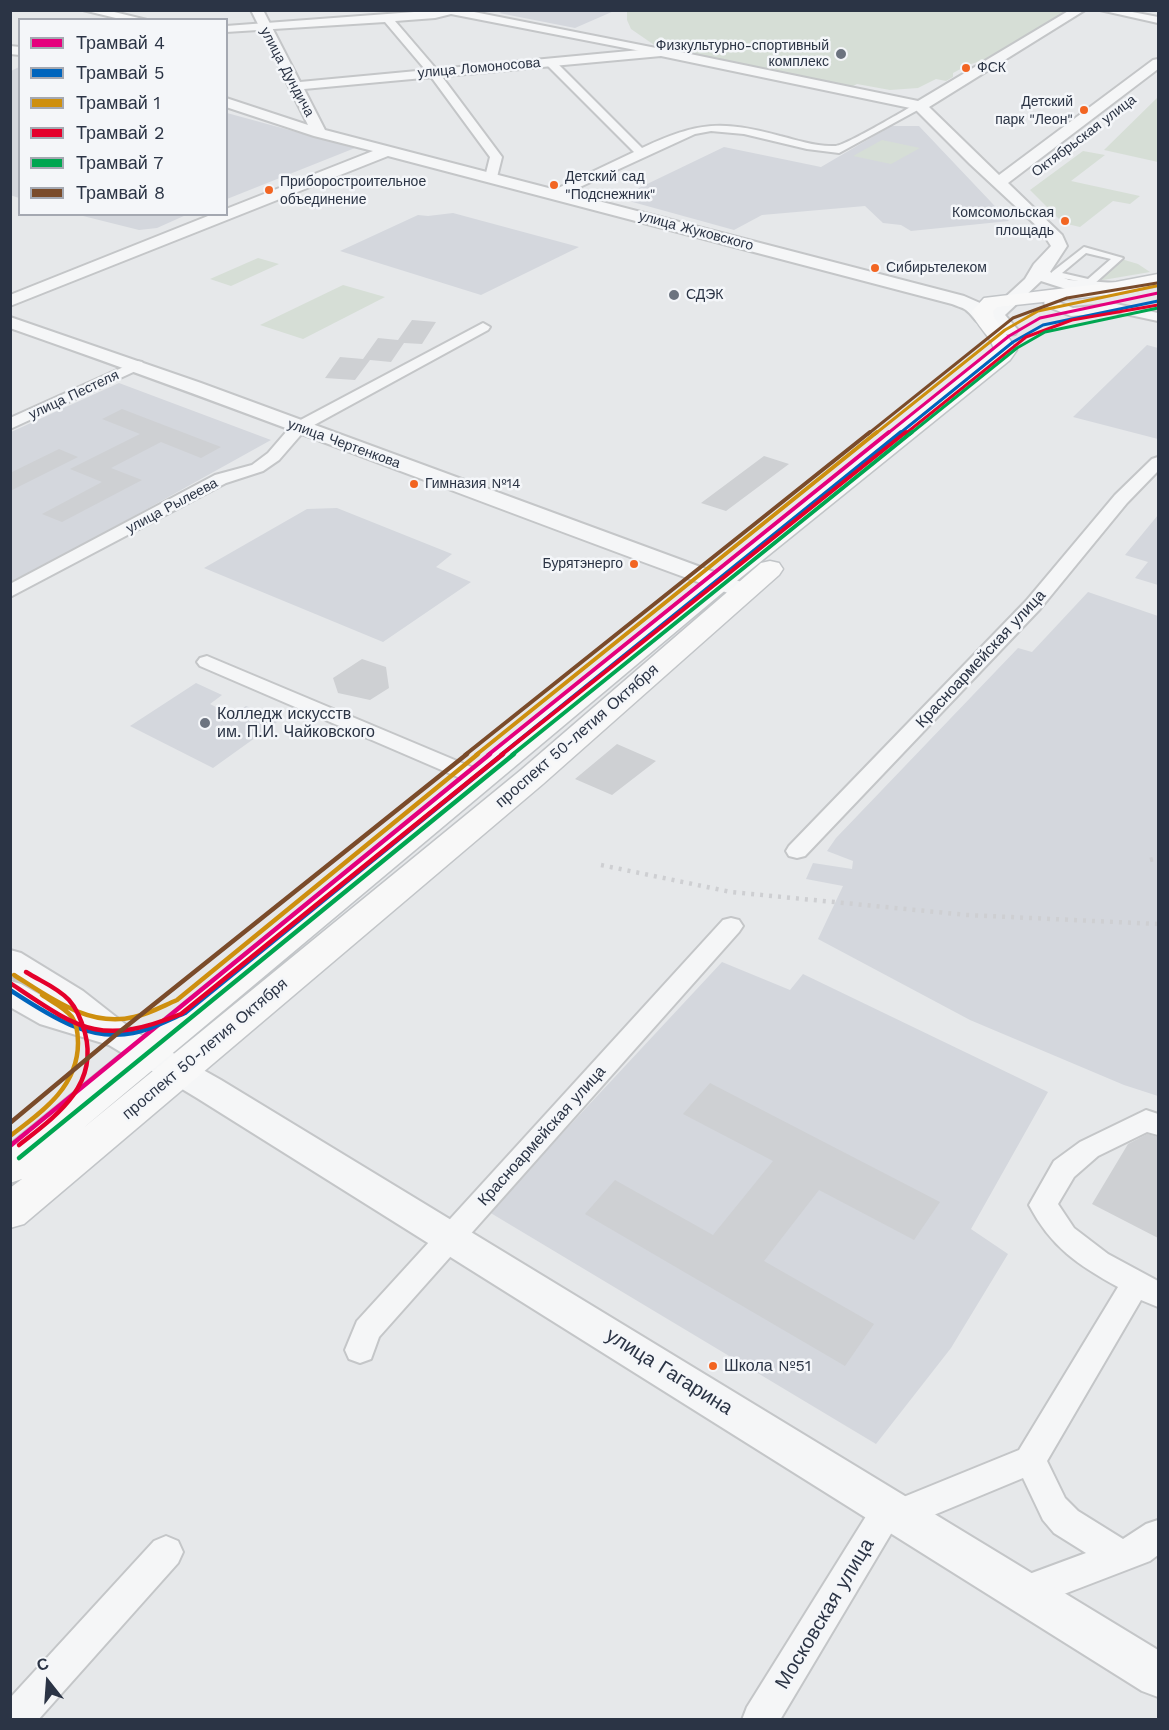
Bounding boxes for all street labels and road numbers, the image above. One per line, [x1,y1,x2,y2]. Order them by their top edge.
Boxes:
street label: улица Дундича [256,24,318,120]
street label: улица Ломоносова [417,54,541,82]
street label: Октябрьская улица [1029,91,1139,181]
street label: улица Жуковского [637,208,755,254]
street label: улица Пестеля [26,367,122,423]
street label: улица Чертенкова [285,416,403,472]
street label: улица Рылеева [123,475,221,537]
street label: Красноармейская улица [912,586,1050,732]
street label: проспект 50-летия Октября [492,660,662,812]
street label: проспект 50-летия Октября [119,974,291,1124]
street label: Красноармейская улица [474,1062,610,1210]
street label: улица Гагарина [601,1323,737,1421]
street label: Московская улица [771,1534,879,1694]

